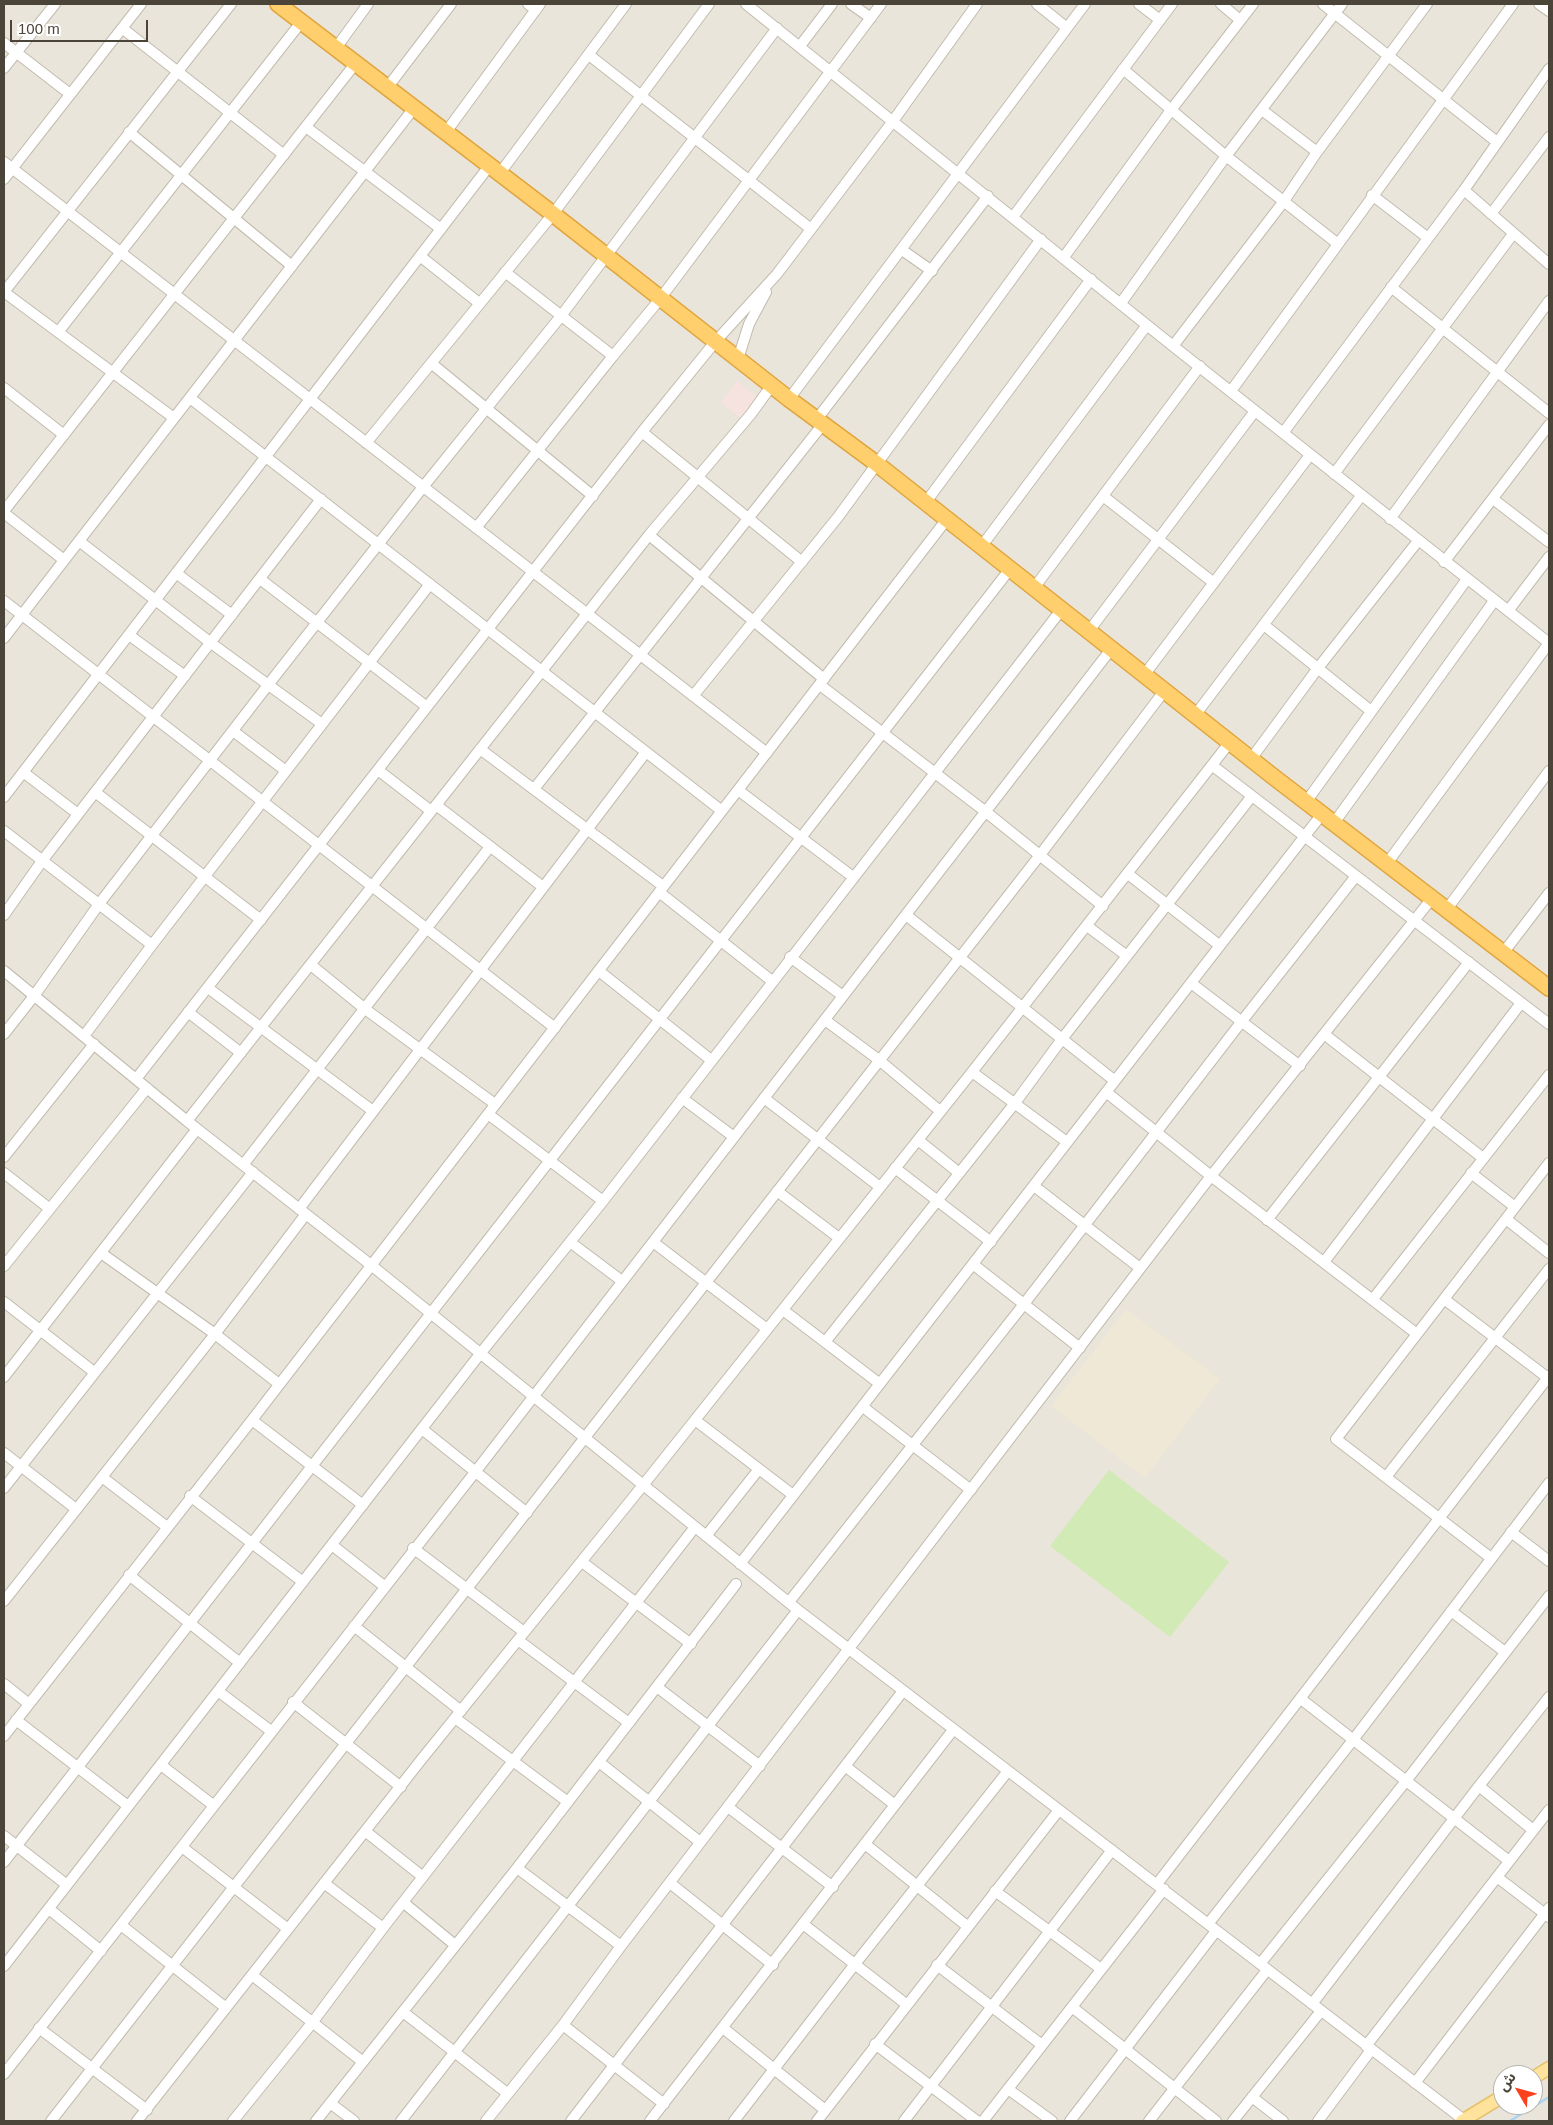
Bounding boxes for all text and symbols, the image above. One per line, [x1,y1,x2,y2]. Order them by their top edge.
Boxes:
scale bar [12,10,150,42]
text: 100 m [18,20,60,37]
north arrow [1493,2065,1543,2115]
text: ش [1495,2069,1519,2094]

